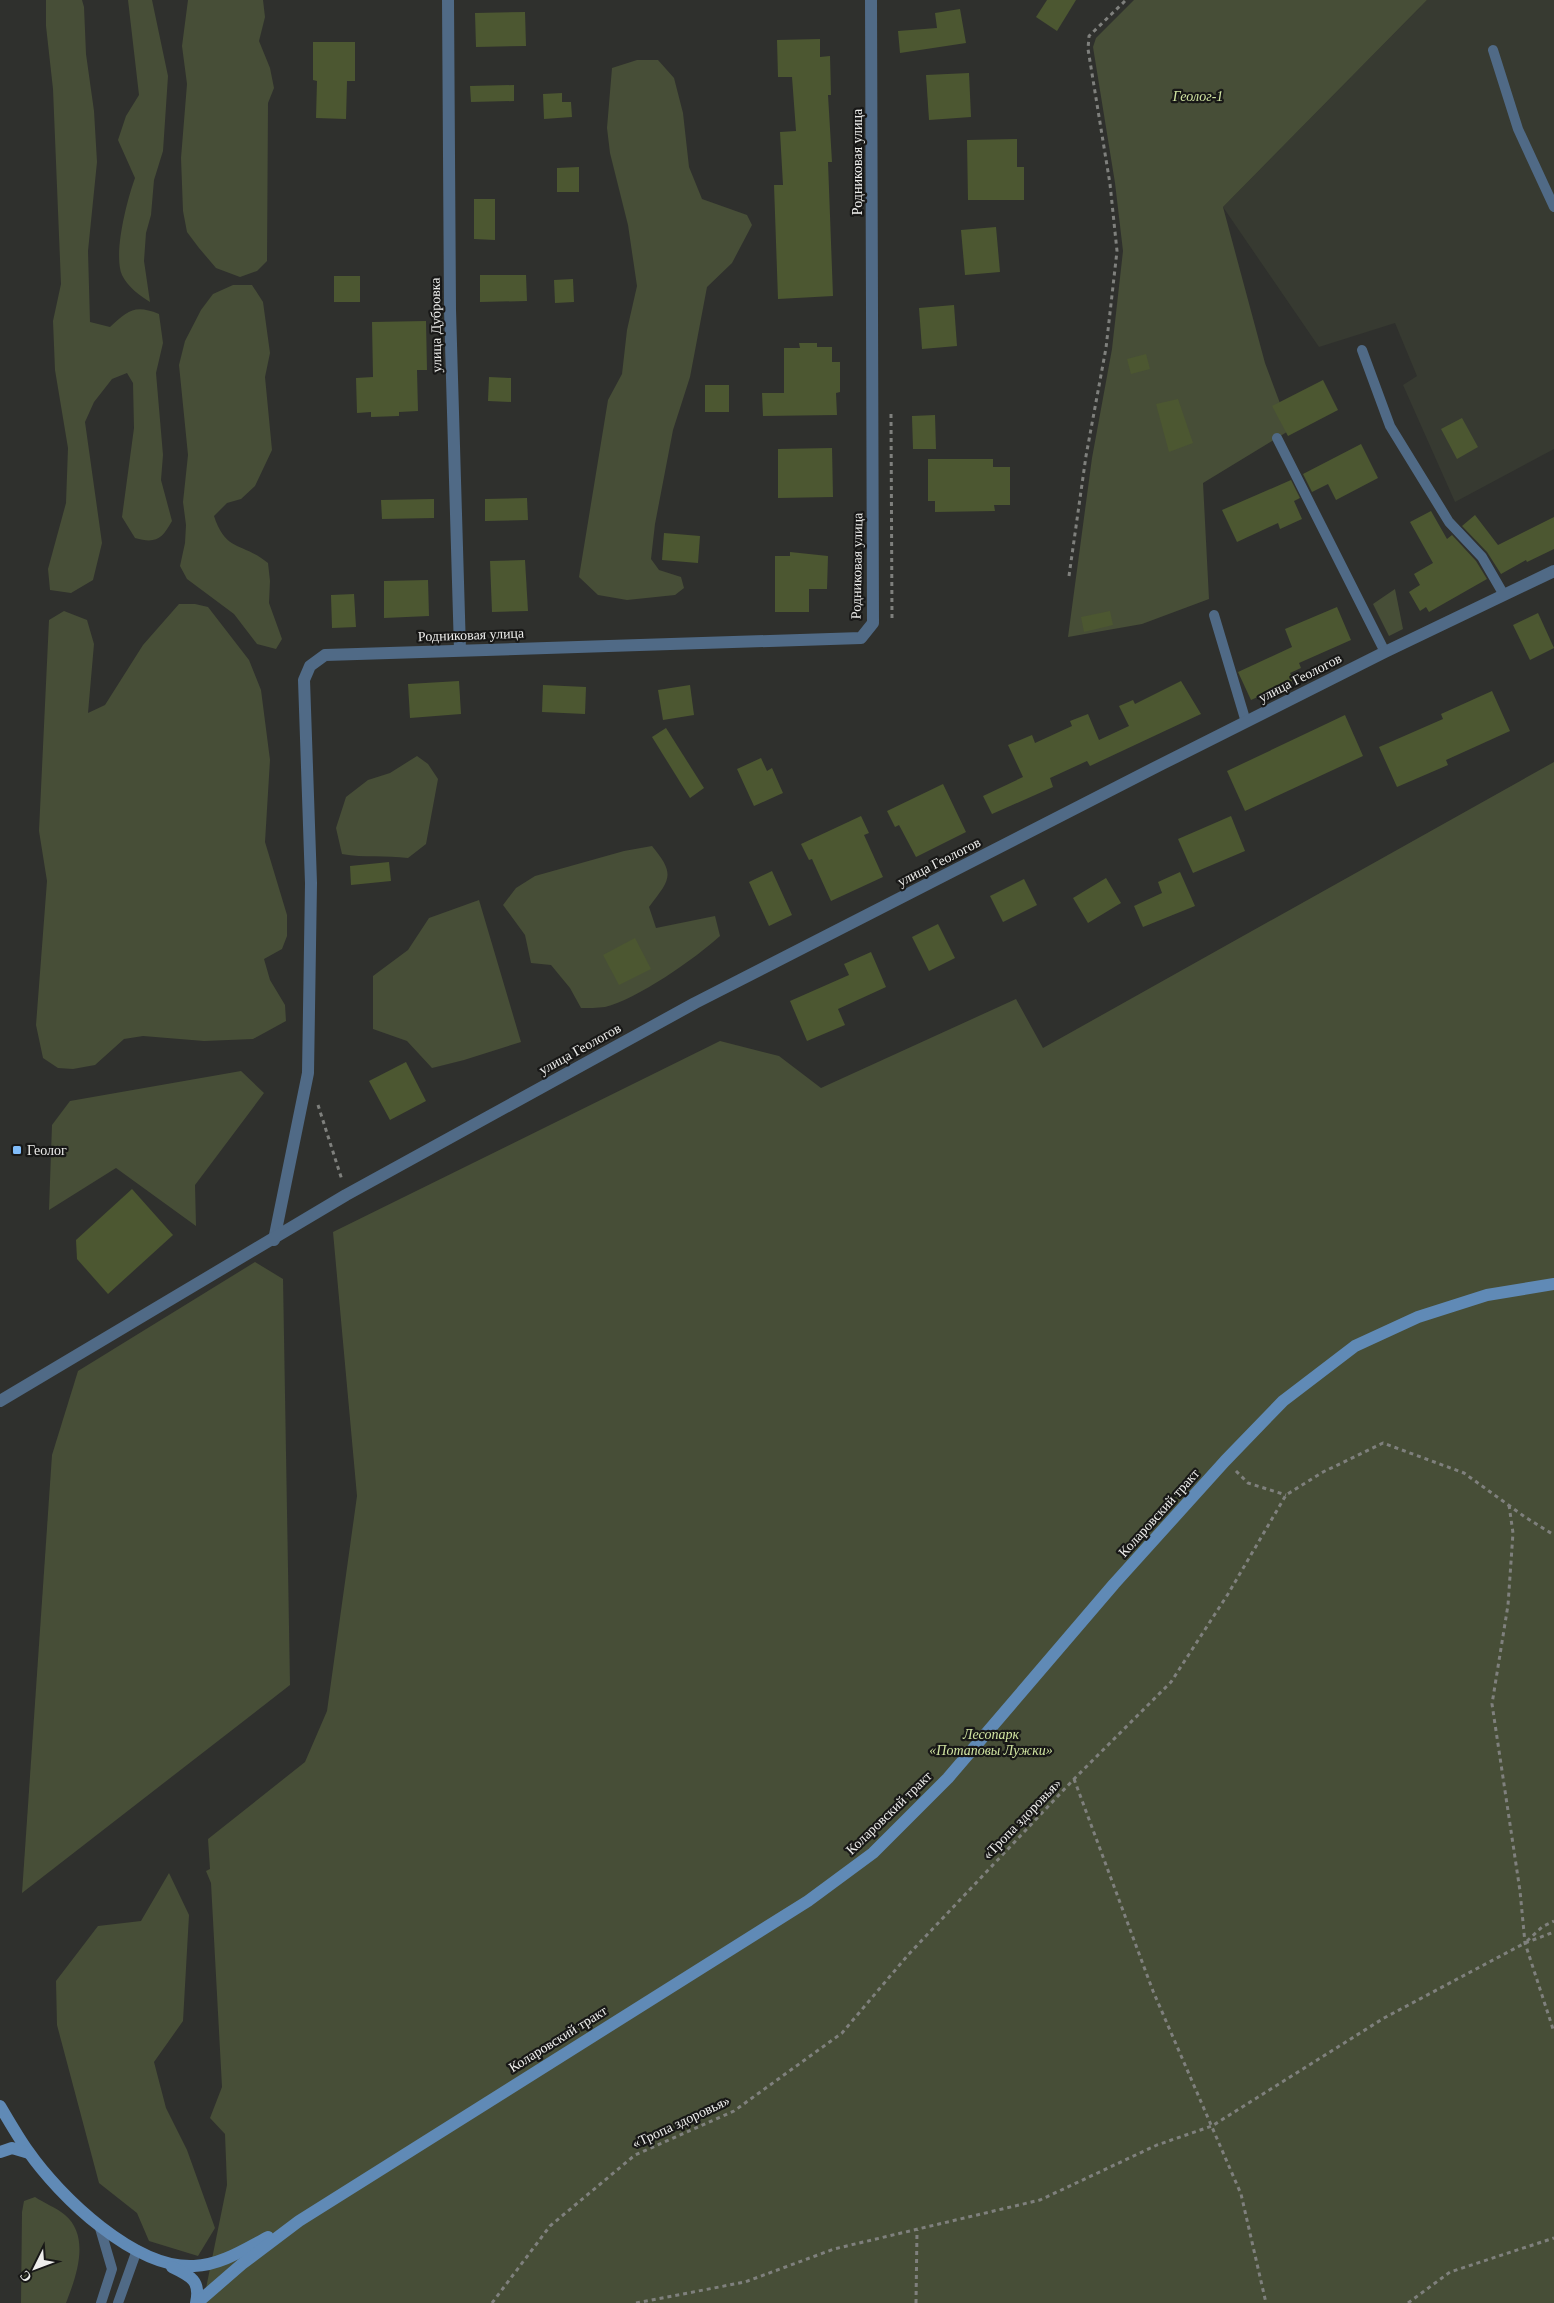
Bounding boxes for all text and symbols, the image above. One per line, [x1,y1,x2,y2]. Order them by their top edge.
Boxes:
park label: Геолог-1 [1172,89,1223,104]
street label: Родниковая улица [850,108,865,215]
street label: улица Дубровка [428,277,444,373]
street label: Родниковая улица [849,512,865,619]
street label: Родниковая улица [418,626,525,644]
street label: улица Геологов [1256,650,1344,705]
street label: улица Геологов [895,834,983,889]
street label: улица Геологов [537,1020,624,1078]
place label: Геолог [27,1143,67,1158]
marker: Геолог [11,1144,23,1156]
street label: Коларовский тракт [1116,1466,1202,1560]
park label: Лесопарк «Потаповы Лужки» [929,1727,1053,1758]
street label: Коларовский тракт [843,1768,935,1858]
street label: «Тропа здоровья» [980,1776,1064,1862]
street label: Коларовский тракт [506,2003,610,2075]
street label: «Тропа здоровья» [630,2093,732,2151]
north arrow [10,2243,60,2293]
text: С [17,2268,35,2285]

